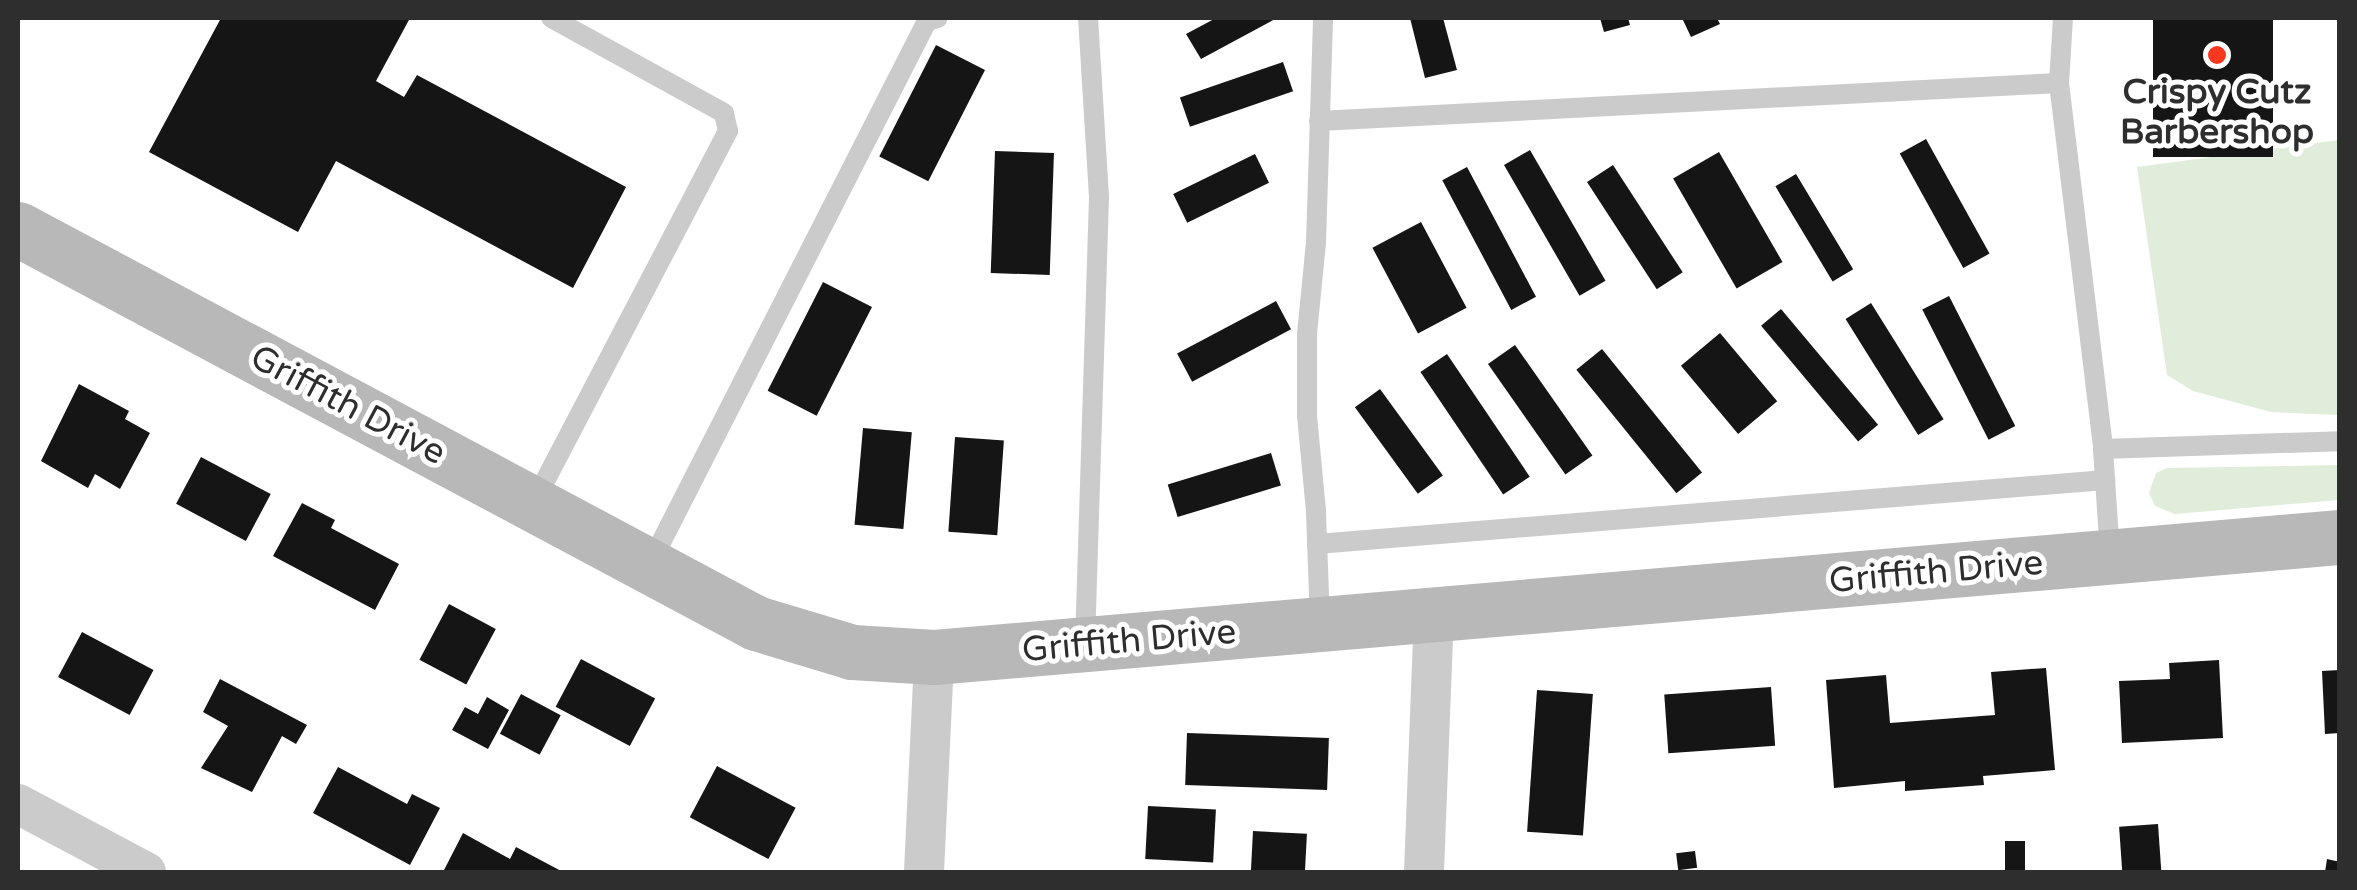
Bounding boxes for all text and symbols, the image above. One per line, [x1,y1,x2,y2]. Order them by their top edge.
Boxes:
marker: Crispy Cutz Barbershop [2206,44,2228,66]
place label: Crispy Cutz Barbershop [2120,71,2314,153]
street label: Griffith Drive [243,336,453,474]
street label: Griffith Drive [1827,542,2045,602]
street label: Griffith Drive [1020,611,1238,671]

